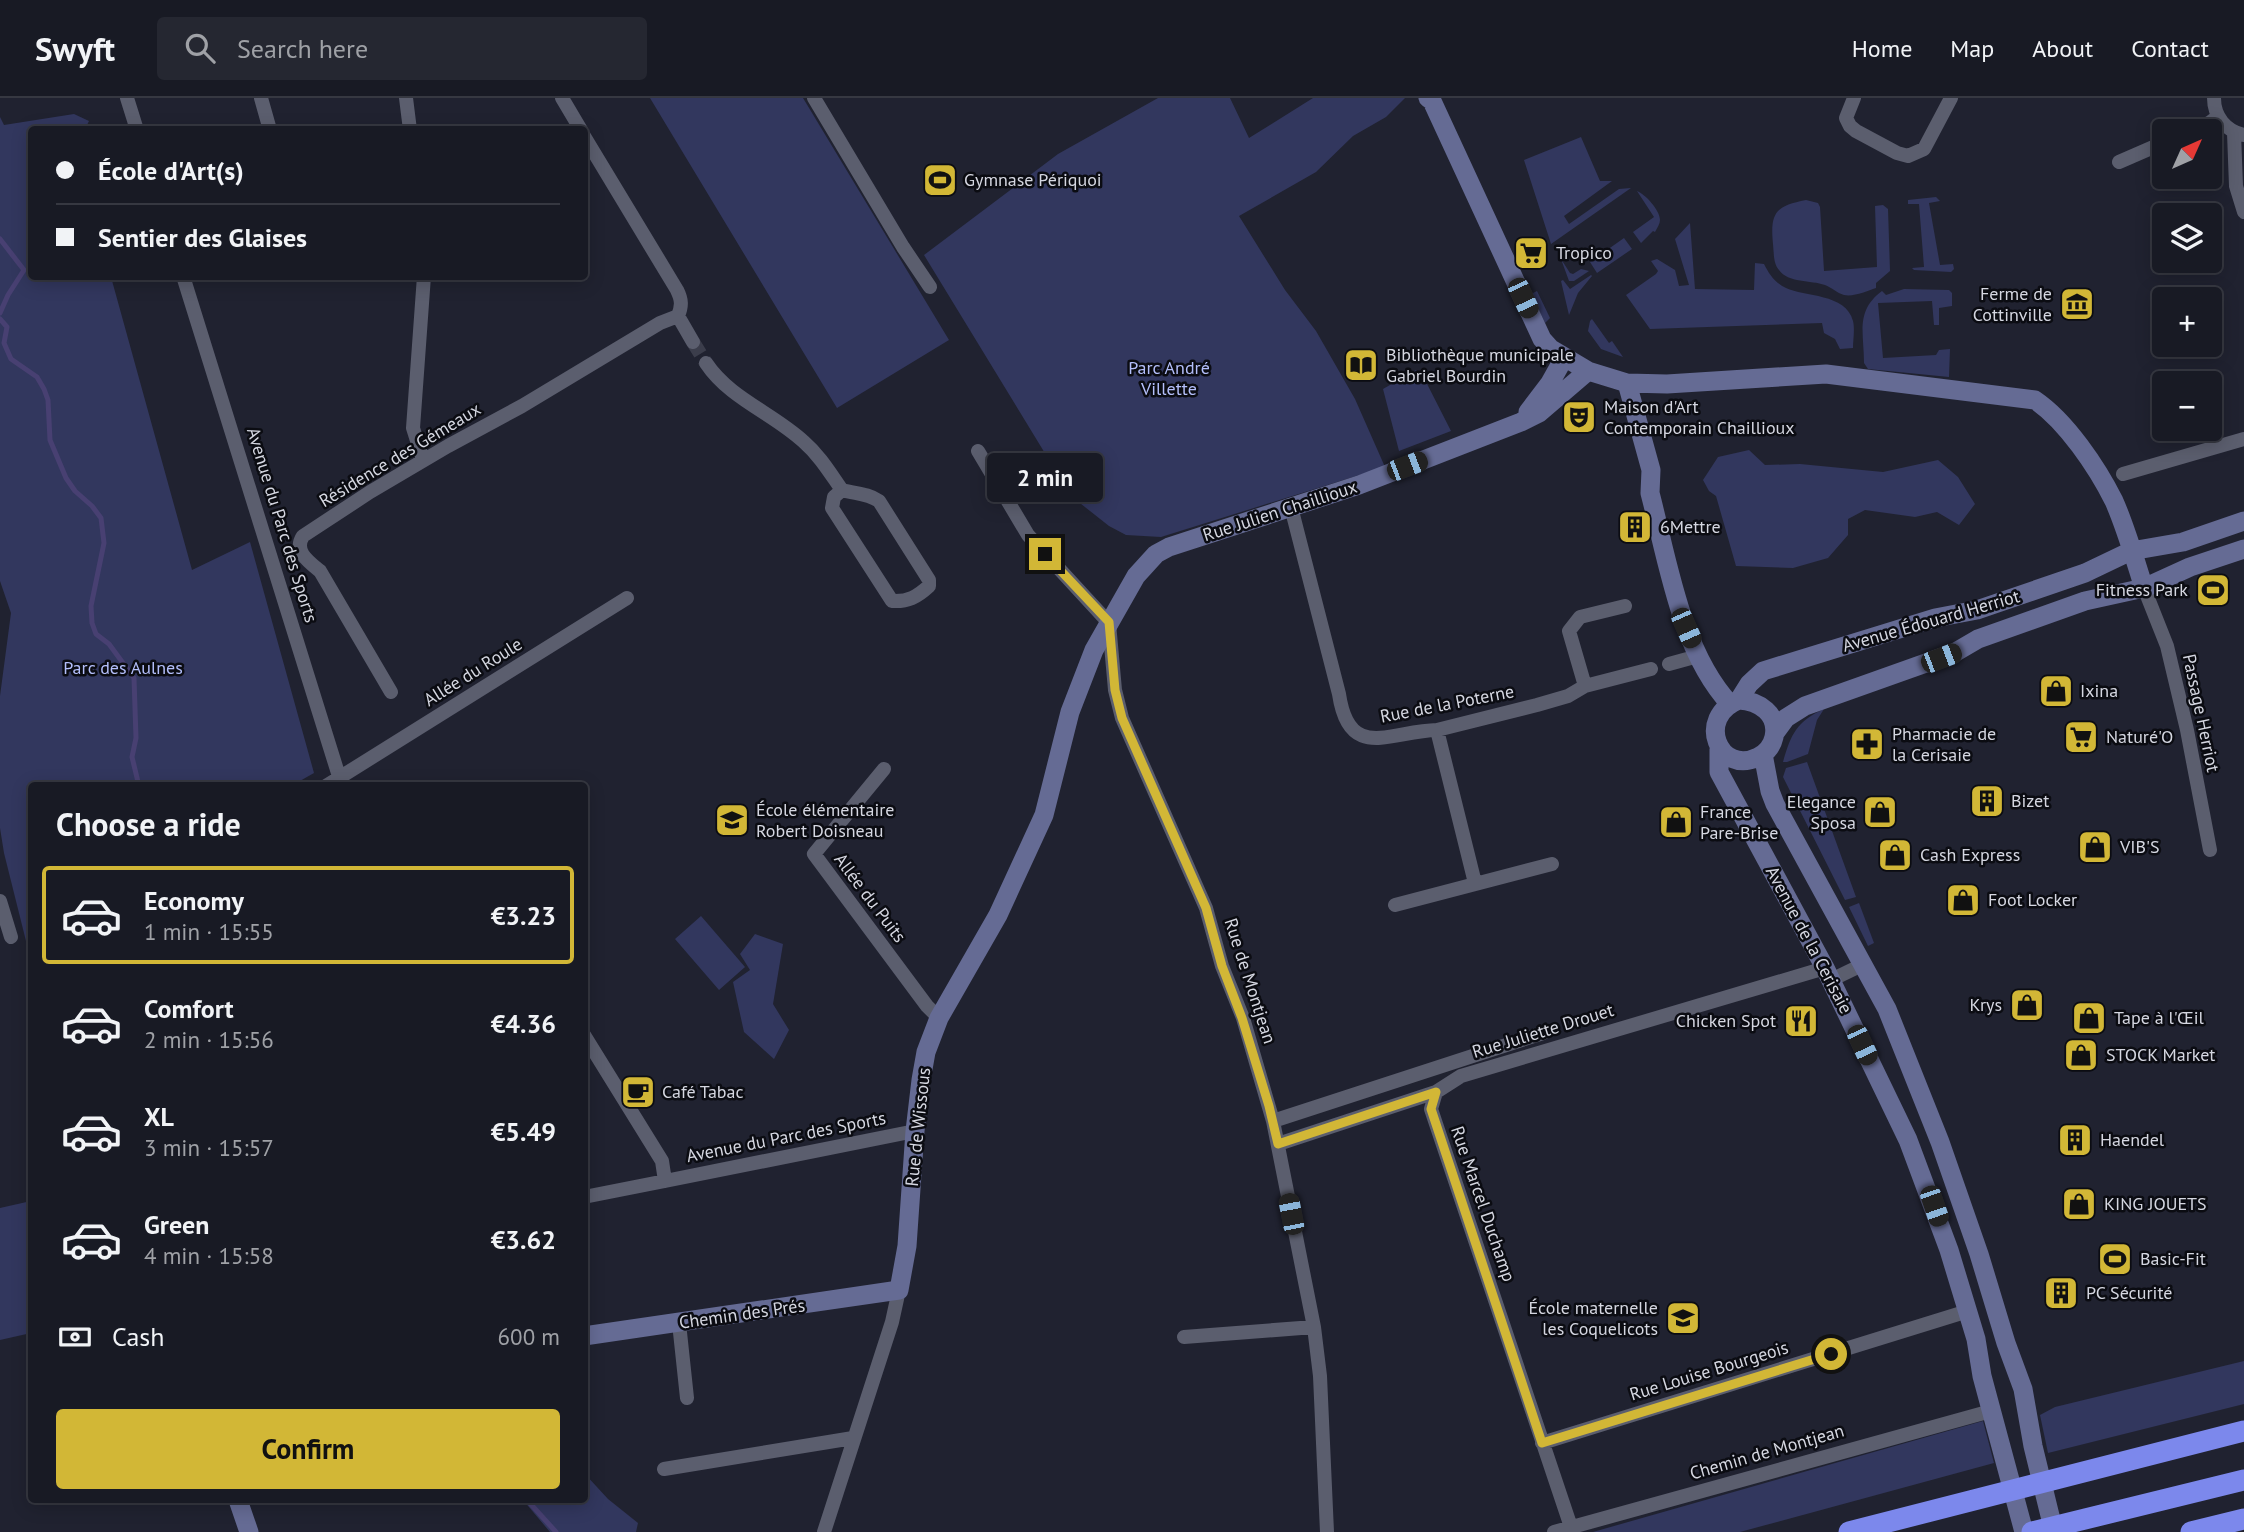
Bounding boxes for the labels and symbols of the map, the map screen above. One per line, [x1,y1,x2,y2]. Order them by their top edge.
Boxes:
north arrow [2152,119,2222,189]
sports icon: Gymnase Périquoi [921,161,959,199]
place label: Gymnase Périquoi [964,168,1102,191]
supermarket icon: Tropico [1512,234,1550,272]
place label: Tropico [1556,241,1612,264]
car [1505,275,1542,321]
place label: Ferme de Cottinville [1973,282,2052,326]
museum icon: Ferme de Cottinville [2058,285,2096,323]
place label: Bibliothèque municipale Gabriel Bourdin [1386,343,1574,387]
library icon: Bibliothèque municipale Gabriel Bourdin [1342,346,1380,384]
park label: Parc André Villette [1128,356,1210,400]
place label: Maison d'Art Contemporain Chaillioux [1604,395,1795,439]
street label: Résidence des Gémeaux [315,397,485,512]
theatre icon: Maison d'Art Contemporain Chaillioux [1560,398,1598,436]
street label: Avenue du Parc des Sports [242,425,323,625]
car [1384,449,1431,483]
callout: 2 min [987,452,1103,502]
street label: Rue Julien Chaillioux [1200,475,1360,546]
building icon: 6Mettre [1616,508,1654,546]
place label: 6Mettre [1660,515,1721,538]
route end [1029,538,1061,570]
sports icon: Fitness Park [2194,571,2232,609]
place label: Fitness Park [2096,578,2188,601]
street label: Avenue Édouard Herriot [1840,584,2022,657]
car [1668,605,1705,651]
street label: Allée du Roule [419,632,526,711]
car [1918,641,1965,675]
street label: Passage Herriot [2178,652,2225,774]
park label: Parc des Aulnes [63,656,183,679]
shop icon: Ixina [2037,672,2075,710]
street label: Rue de la Poterne [1378,679,1516,728]
place label: Ixina [2080,679,2118,702]
supermarket icon: Naturé'O [2062,718,2100,756]
place label: Pharmacie de la Cerisaie [1892,722,1996,766]
pharmacy icon: Pharmacie de la Cerisaie [1848,725,1886,763]
place label: Naturé'O [2106,725,2173,748]
building icon: Bizet [1968,782,2006,820]
place label: Bizet [2011,789,2049,812]
place label: Elegance Sposa [1787,790,1856,834]
shop icon: Elegance Sposa [1861,793,1899,831]
place label: École élémentaire Robert Doisneau [756,798,894,842]
place label: France Pare-Brise [1700,800,1778,844]
school or university icon: École élémentaire Robert Doisneau [713,801,751,839]
shop icon: France Pare-Brise [1657,803,1695,841]
shop icon: VIB'S [2076,828,2114,866]
place label: VIB'S [2119,835,2159,858]
shop icon: Cash Express [1876,836,1914,874]
place label: Cash Express [1920,843,2020,866]
street label: Allée du Puits [829,849,911,947]
street label: Avenue de la Cerisaie [1761,862,1858,1018]
shop icon: Foot Locker [1944,881,1982,919]
place label: Foot Locker [1988,888,2077,911]
street label: Rue de Montjean [1219,915,1282,1046]
shop icon: Krys [2008,986,2046,1024]
place label: Krys [1969,993,2002,1016]
street label: Rue Juliette Drouet [1469,998,1616,1063]
shop icon: Tape à l'Œil [2070,999,2108,1037]
restaurant icon: Chicken Spot [1782,1002,1820,1040]
place label: Tape à l'Œil [2114,1006,2205,1029]
place label: Chicken Spot [1676,1009,1776,1032]
car [1844,1022,1881,1068]
shop icon: STOCK Market [2062,1036,2100,1074]
place label: STOCK Market [2106,1043,2215,1066]
street label: Rue de Wissous [900,1066,935,1187]
cafe icon: Café Tabac [619,1073,657,1111]
place label: Café Tabac [662,1080,744,1103]
street label: Avenue du Parc des Sports [684,1106,888,1167]
building icon: Haendel [2056,1121,2094,1159]
street label: Rue Marcel Duchamp [1446,1123,1521,1285]
place label: Haendel [2100,1128,2165,1151]
car [1918,1183,1951,1229]
shop icon: KING JOUETS [2060,1185,2098,1223]
car [1277,1191,1306,1237]
place label: KING JOUETS [2104,1192,2207,1215]
sports icon: Basic-Fit [2096,1240,2134,1278]
place label: Basic-Fit [2140,1247,2206,1270]
building icon: PC Sécurité [2042,1274,2080,1312]
place label: PC Sécurité [2086,1281,2172,1304]
street label: Chemin des Prés [678,1293,806,1334]
place label: École maternelle les Coquelicots [1528,1296,1658,1340]
school or university icon: École maternelle les Coquelicots [1664,1299,1702,1337]
street label: Rue Louise Bourgeois [1627,1335,1791,1406]
route start [1815,1338,1847,1370]
street label: Chemin de Montjean [1687,1418,1847,1485]

